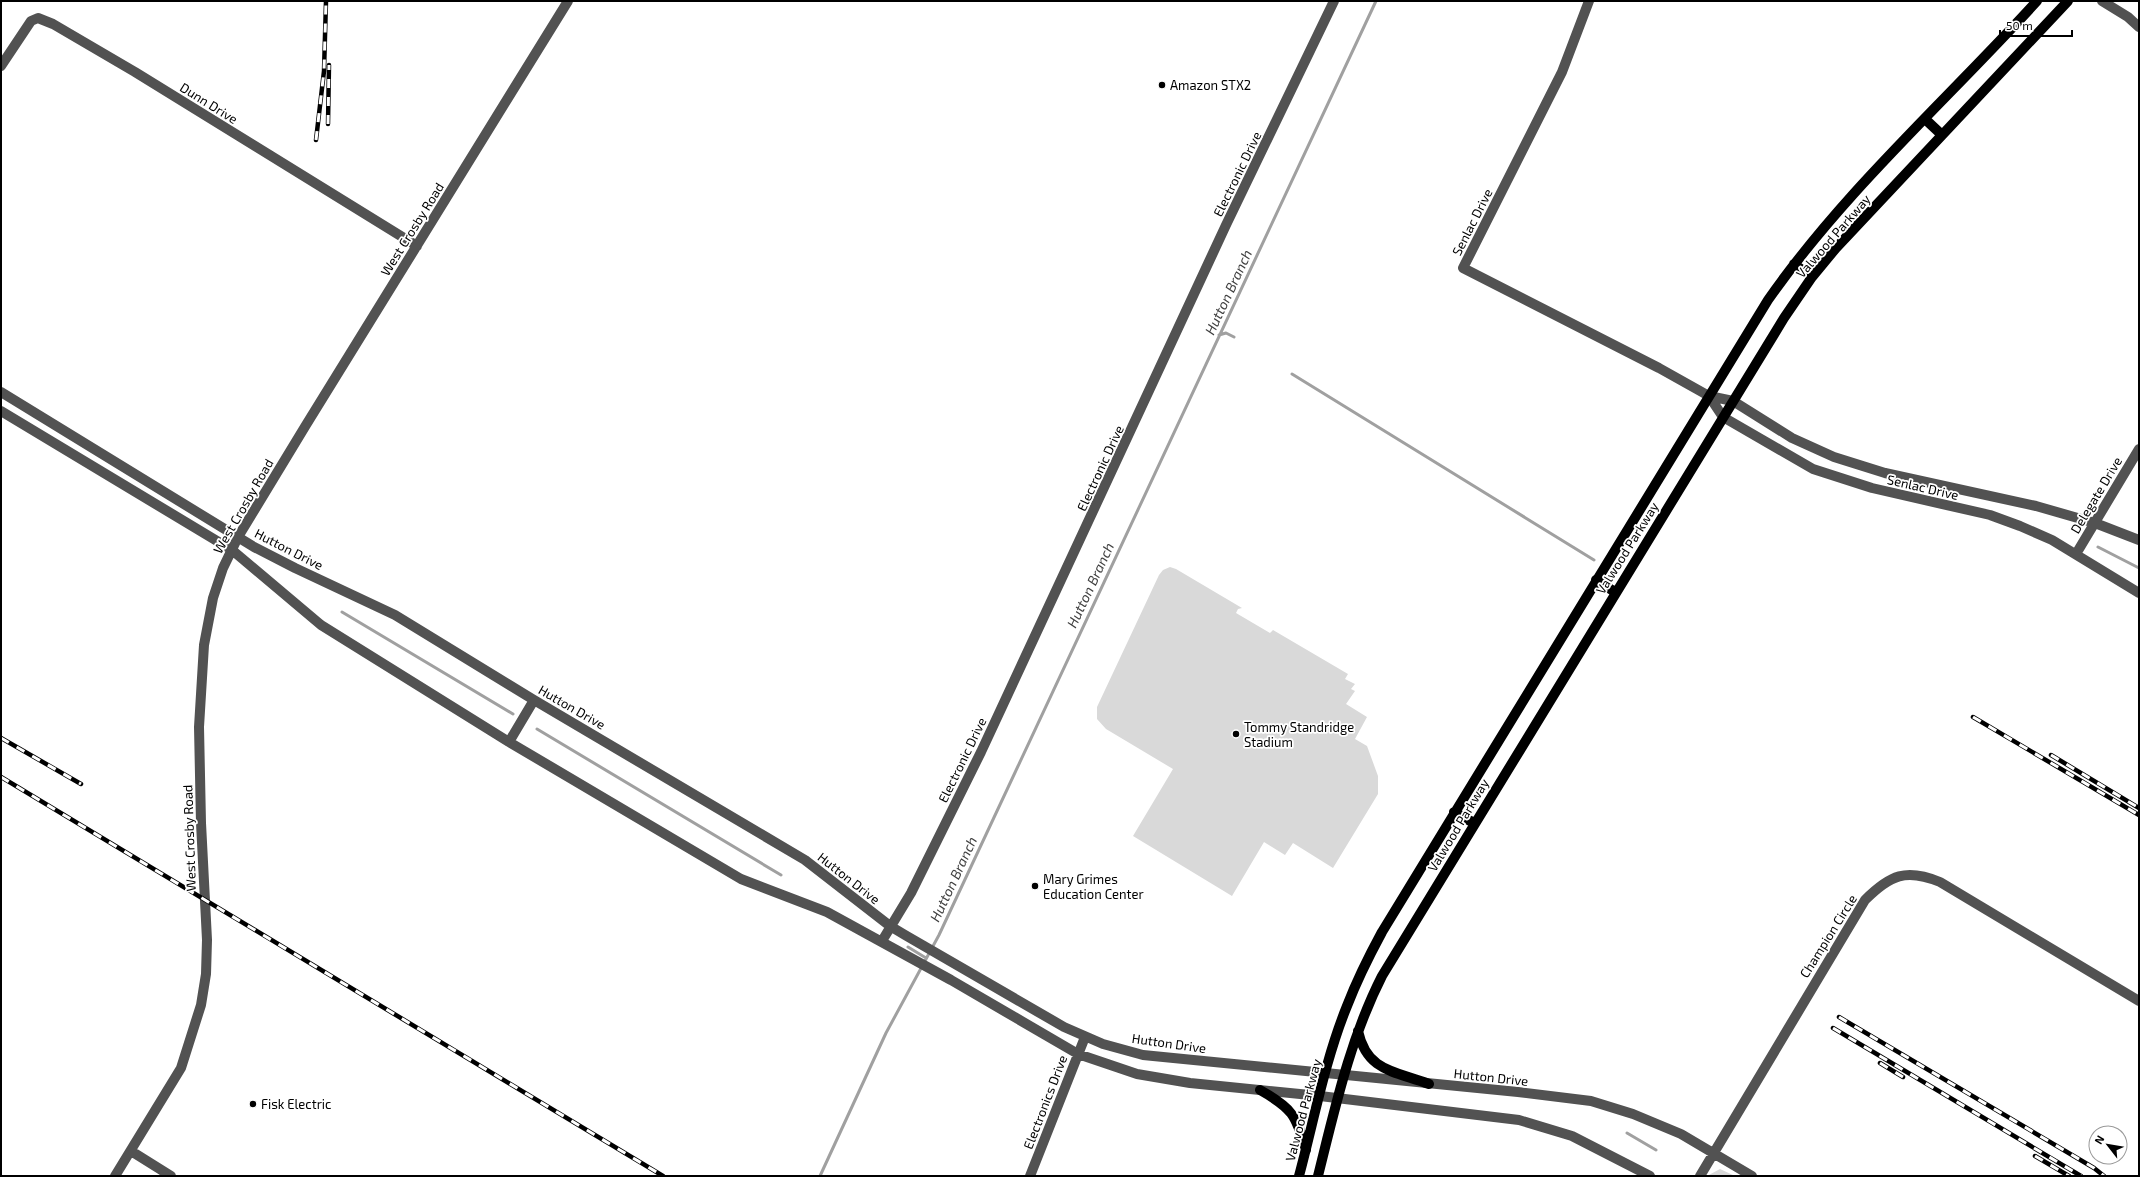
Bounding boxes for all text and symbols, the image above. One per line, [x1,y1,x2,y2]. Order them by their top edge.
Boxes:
scale bar [2000,12,2072,38]
text: 50 m [2006,18,2033,32]
place label: Amazon STX2 [1170,77,1251,93]
street label: Dunn Drive [177,79,241,127]
marker: Amazon STX2 [1157,80,1167,90]
street label: Electronic Drive [1209,129,1265,219]
street label: West Crosby Road [377,179,447,279]
street label: Senlac Drive [1448,186,1496,258]
street label: Valwood Parkway [1792,191,1874,281]
water label: Hutton Branch [1201,247,1255,337]
street label: Electronic Drive [1073,423,1127,513]
street label: Delegate Drive [2067,454,2125,536]
street label: West Crosby Road [209,456,277,556]
street label: Senlac Drive [1886,471,1960,503]
street label: Valwood Parkway [1592,499,1662,597]
street label: Hutton Drive [252,525,326,573]
water label: Hutton Branch [1063,540,1117,630]
street label: Hutton Drive [536,681,608,733]
street label: Electronic Drive [934,715,990,805]
place label: Tommy Standridge Stadium [1244,719,1354,750]
marker: Tommy Standridge Stadium [1231,729,1241,739]
street label: Valwood Parkway [1424,776,1492,874]
street label: West Crosby Road [179,784,199,892]
water label: Hutton Branch [926,834,980,924]
street label: Hutton Drive [815,849,883,907]
place label: Mary Grimes Education Center [1043,871,1144,902]
marker: Mary Grimes Education Center [1030,881,1040,891]
street label: Champion Circle [1796,891,1860,981]
street label: Hutton Drive [1131,1030,1207,1056]
street label: Electronics Drive [1020,1053,1070,1151]
street label: Valwood Parkway [1282,1057,1324,1163]
street label: Hutton Drive [1453,1065,1529,1089]
place label: Fisk Electric [261,1096,331,1112]
marker: Fisk Electric [248,1099,258,1109]
north arrow [2088,1125,2128,1165]
text: N [2091,1133,2107,1146]

